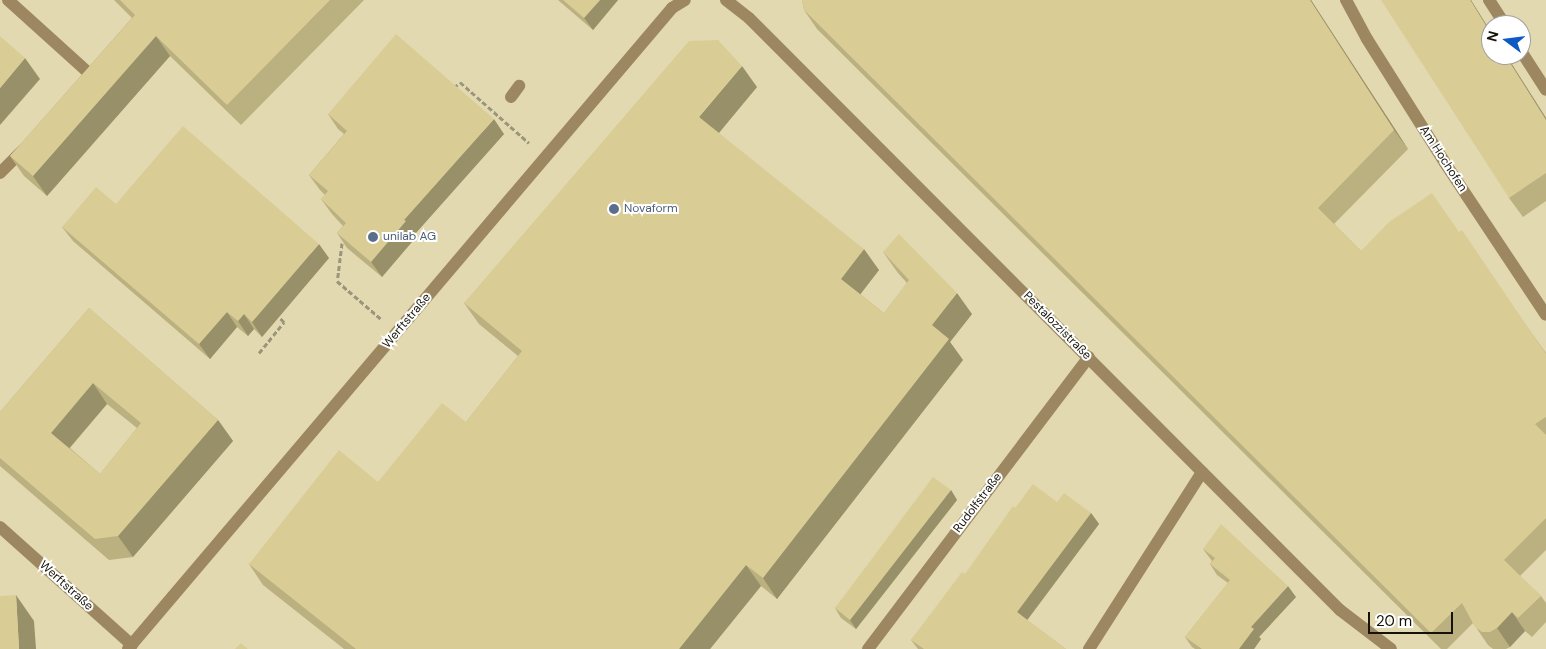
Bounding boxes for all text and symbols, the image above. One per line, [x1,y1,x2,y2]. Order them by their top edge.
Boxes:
north arrow [1481,15,1531,65]
text: N [1482,29,1502,44]
street label: Am Hochofen [1416,123,1470,195]
place label: Novaform [624,202,678,216]
marker: Novaform [608,203,620,215]
place label: unilab AG [383,230,436,244]
marker: unilab AG [367,231,379,243]
street label: Pestalozzistraße [1020,289,1094,363]
street label: Werftstraße [380,291,434,351]
street label: Rudolfstraße [951,470,1005,536]
street label: Werftstraße [36,558,96,614]
scale bar [1371,602,1456,634]
text: 20 m [1376,611,1412,631]

